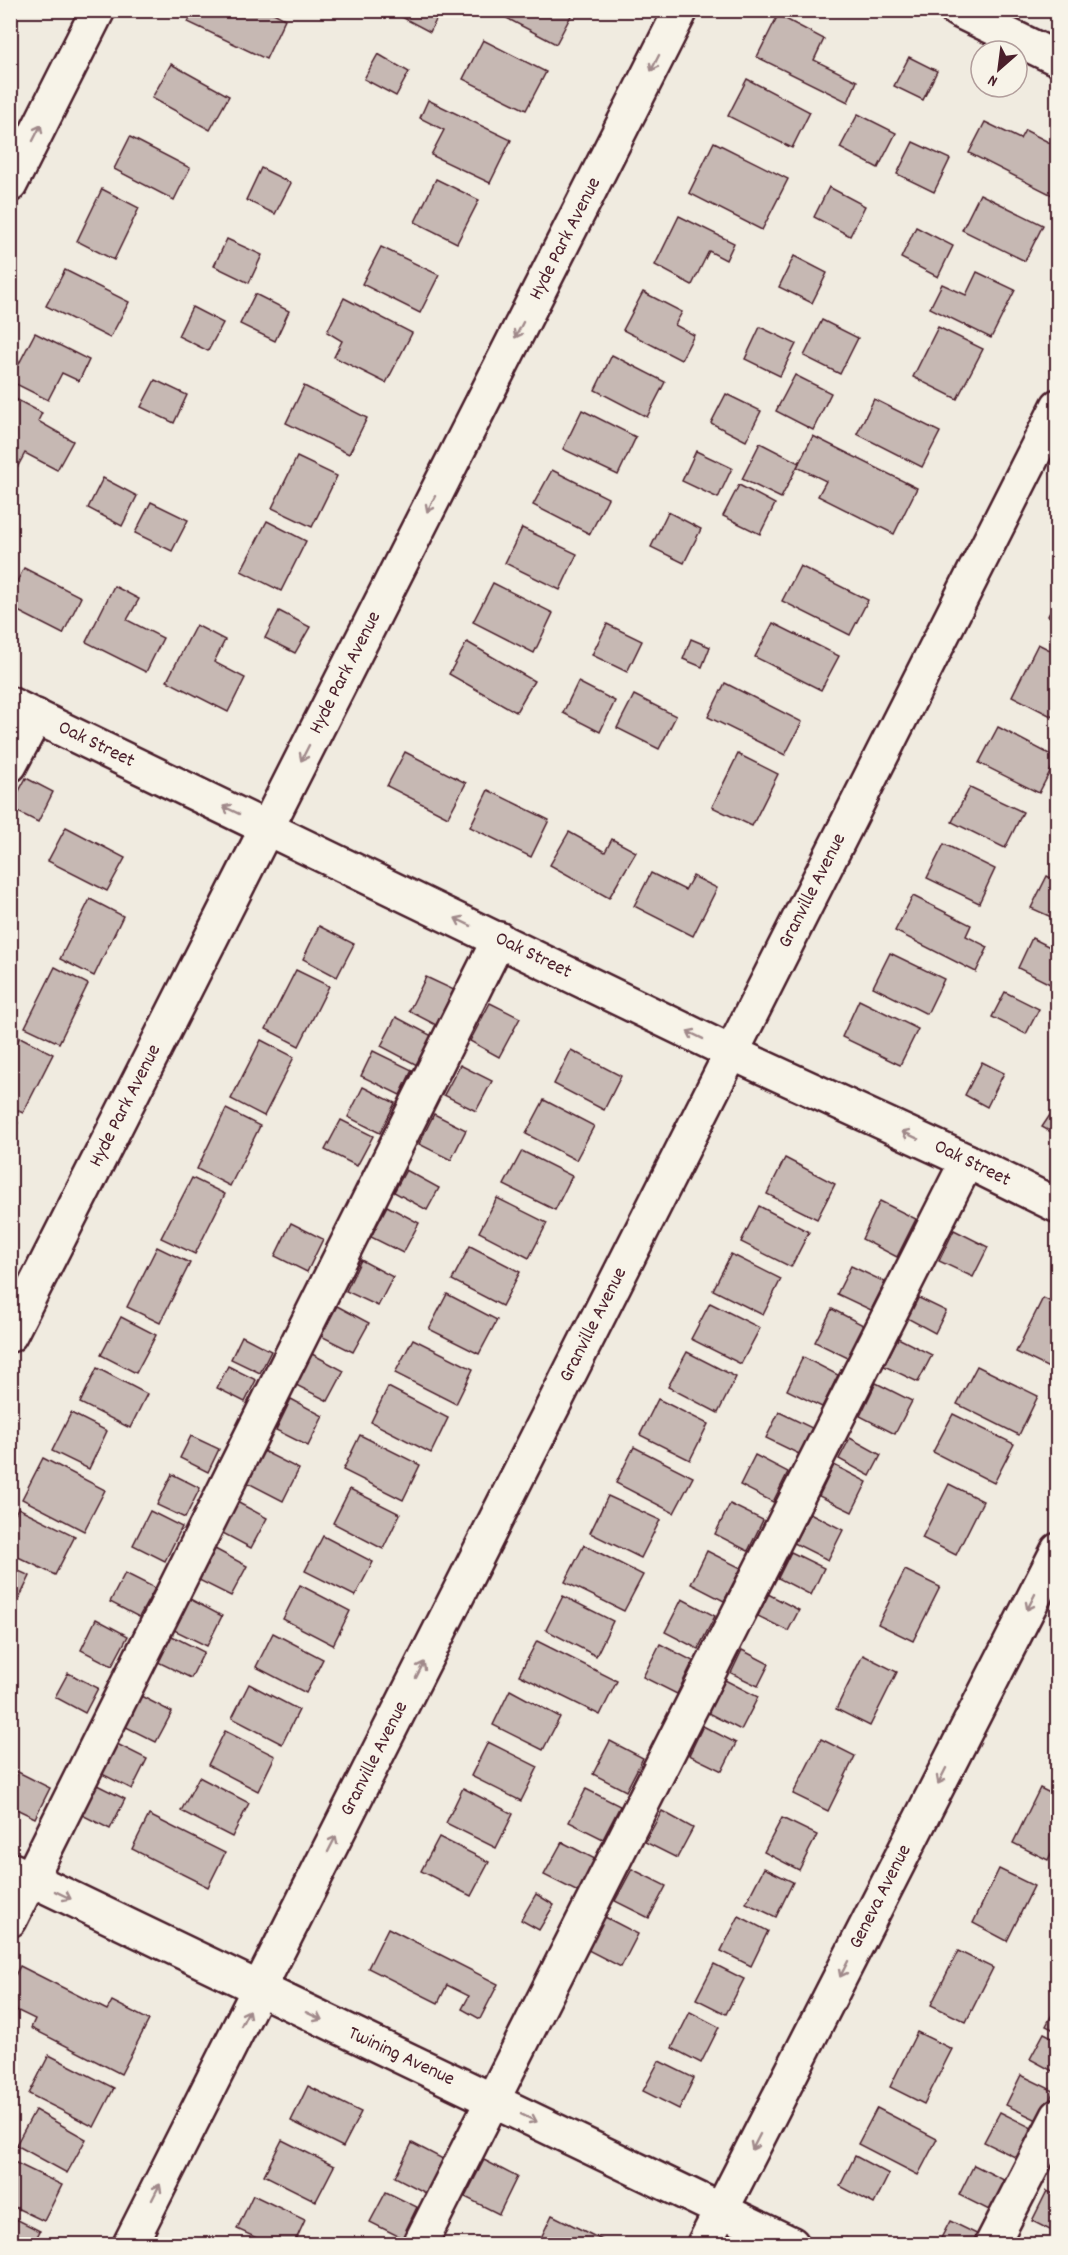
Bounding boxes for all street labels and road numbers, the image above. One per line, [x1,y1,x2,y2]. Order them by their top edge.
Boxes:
street label: Hyde Park Avenue [523,173,609,305]
street label: Hyde Park Avenue [303,607,389,739]
street label: Oak Street [53,714,139,776]
street label: Granville Avenue [772,828,854,953]
street label: Oak Street [490,925,576,987]
street label: Hyde Park Avenue [83,1040,169,1172]
street label: Oak Street [929,1133,1015,1195]
street label: Granville Avenue [553,1262,635,1387]
street label: Granville Avenue [334,1696,416,1821]
street label: Geneva Avenue [843,1840,919,1954]
street label: Twining Avenue [343,2020,459,2094]

